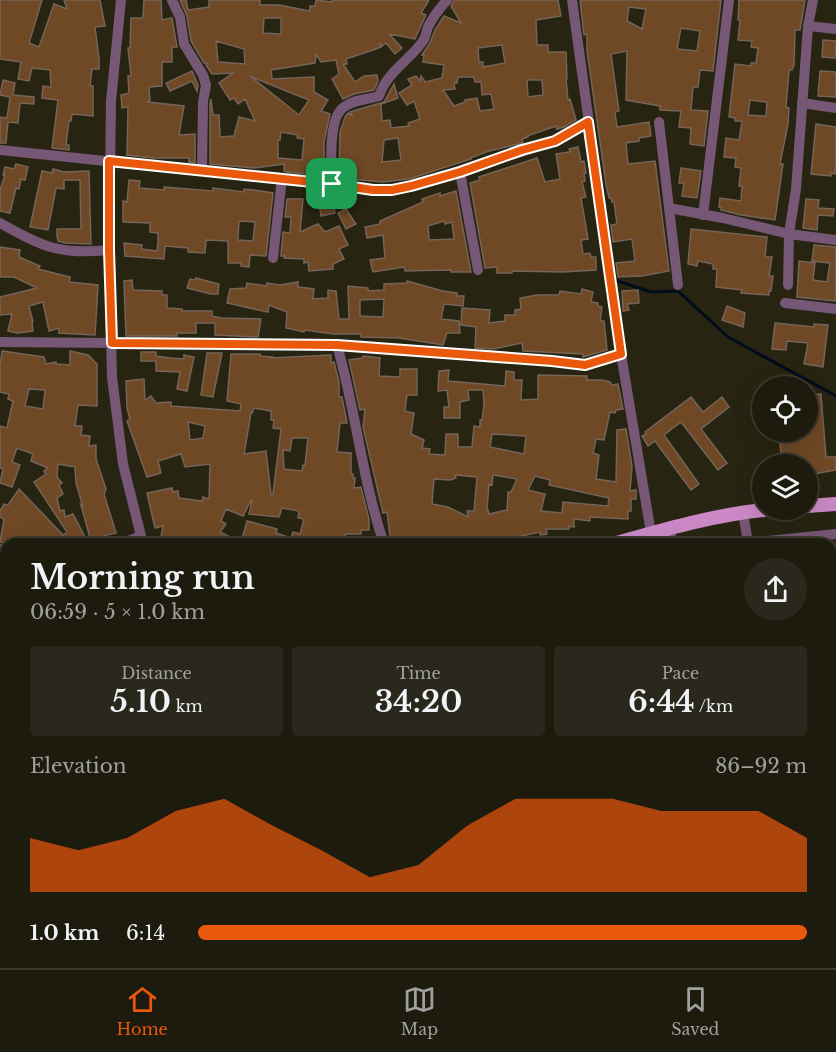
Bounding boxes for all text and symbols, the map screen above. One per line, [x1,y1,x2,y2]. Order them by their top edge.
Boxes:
pin [306,158,357,209]
icon: arrive [315,167,348,200]
map controls [752,376,818,520]
button: locate [752,376,818,442]
button: layers [752,454,818,520]
text: Morning run [30,557,255,598]
button: share [744,558,807,621]
text: 06:59 · 5 × 1.0 km [30,600,205,624]
text: Distance [121,663,192,683]
text: Time [396,663,441,683]
text: Pace [662,663,699,683]
text: 5.10 [110,683,171,720]
text: 34:20 [374,683,463,720]
text: 6:44 [628,683,695,720]
text: km [171,696,203,716]
text: /km [695,696,733,716]
text: Elevation [30,754,127,778]
text: 86–92 m [715,754,807,778]
text: 1.0 km [30,921,99,945]
text: 6:14 [126,921,165,945]
tab: Home [117,983,168,1039]
tab: Map [401,983,438,1039]
tab: Saved [671,983,719,1039]

